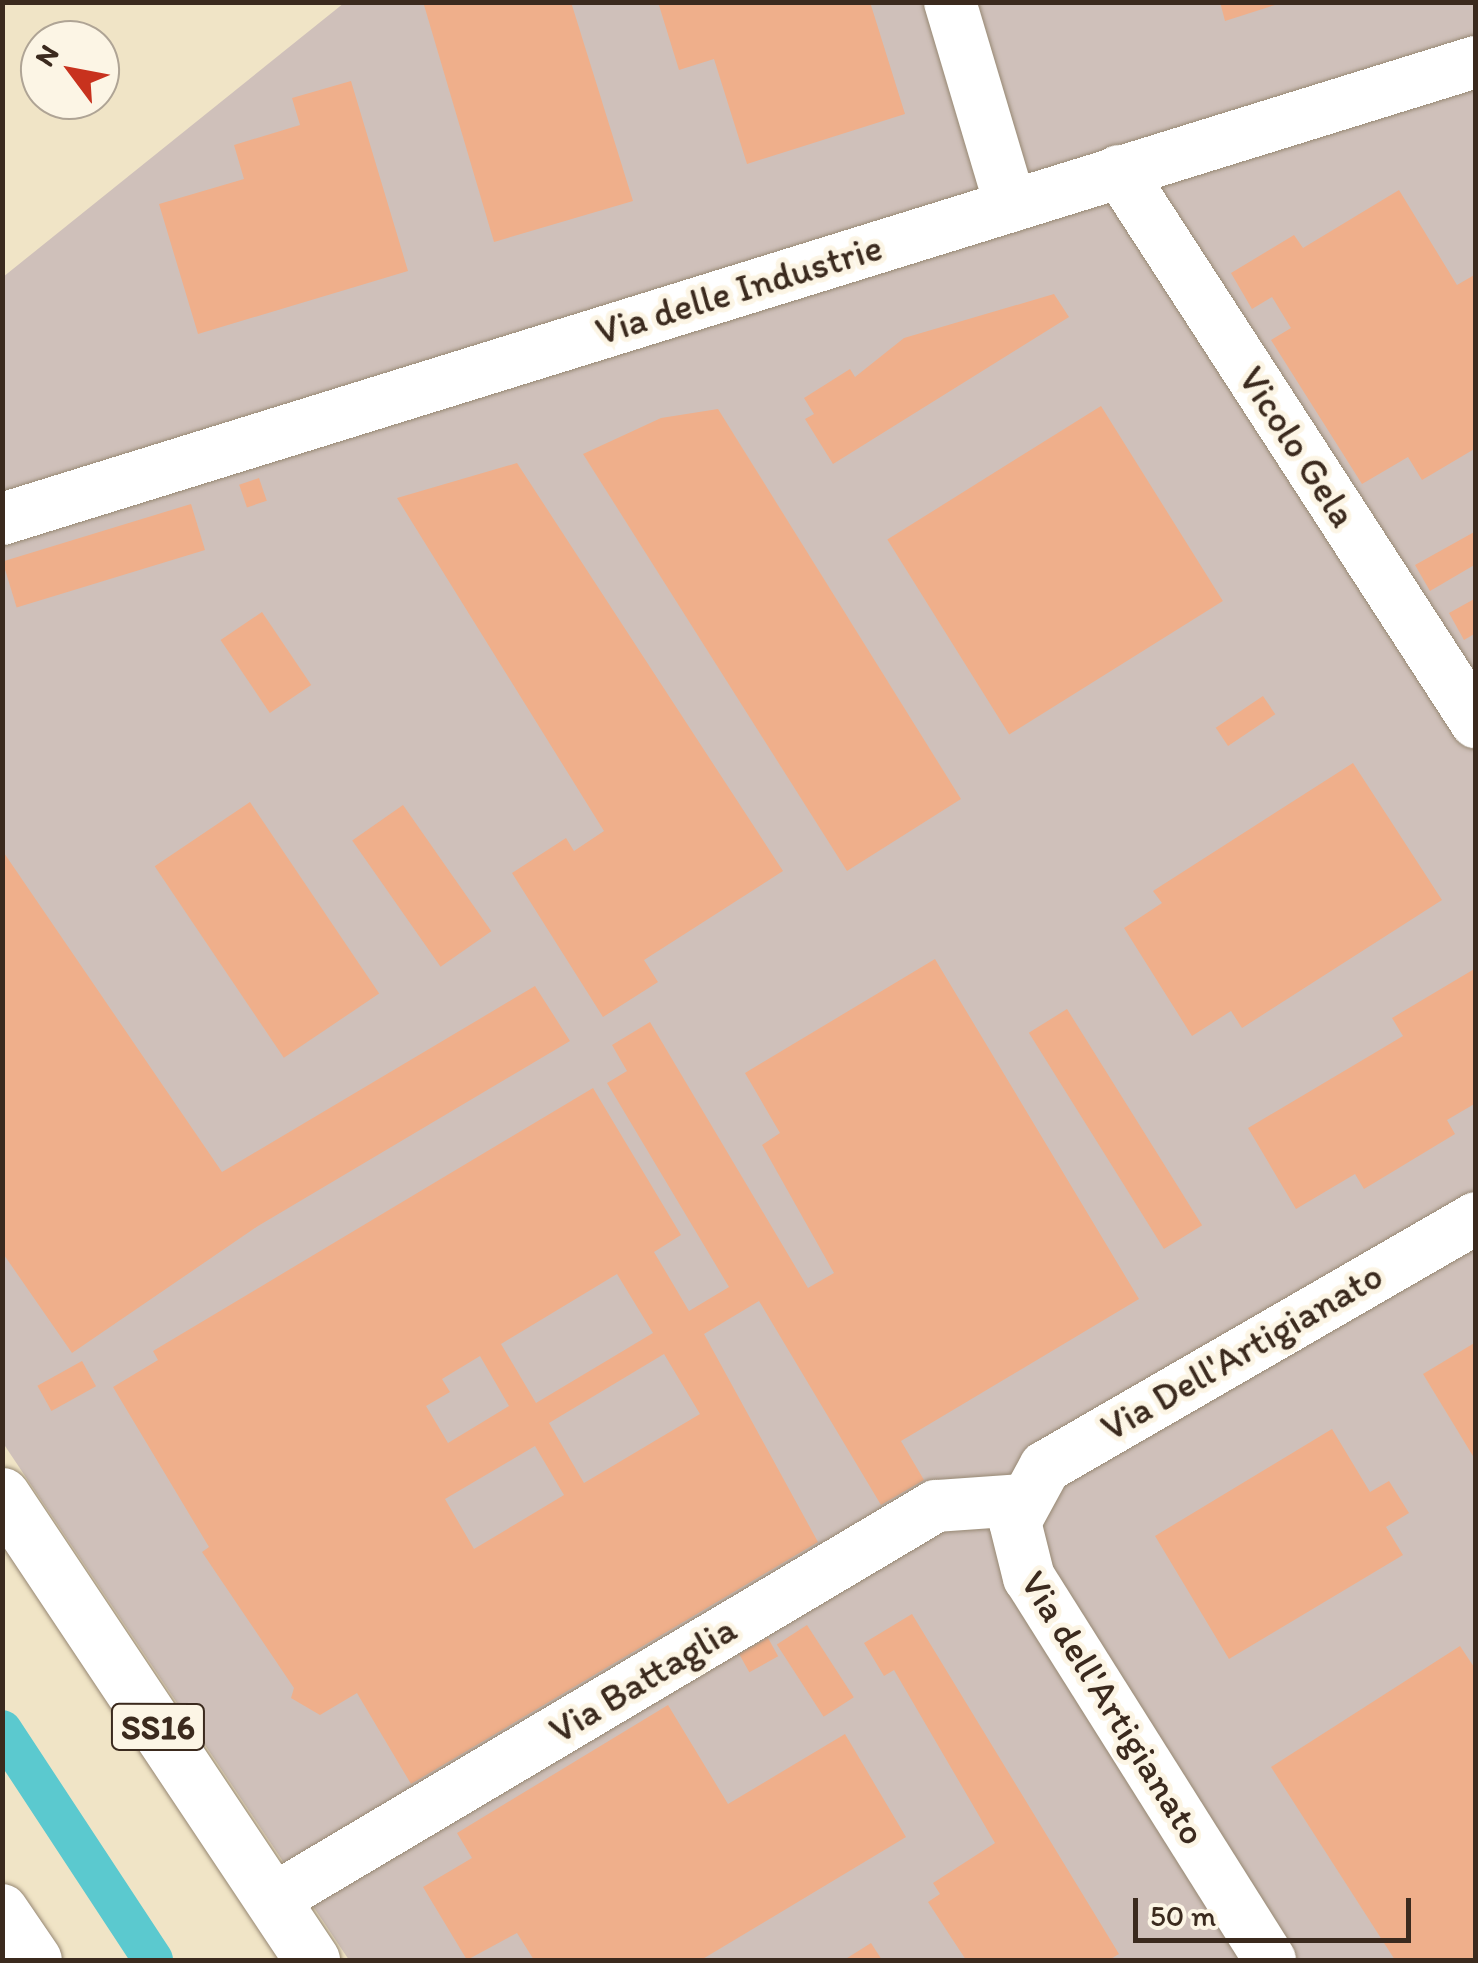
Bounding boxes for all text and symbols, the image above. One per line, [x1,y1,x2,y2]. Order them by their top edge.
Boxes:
north arrow [20,20,120,120]
text: N [27,38,66,72]
street label: Via delle Industrie [590,225,888,355]
street label: Vicolo Gela [1228,358,1366,536]
street label: Via Dell'Artigianato [1093,1253,1391,1451]
street label: Via dell'Artigianato [1010,1563,1216,1853]
street label: Via Battaglia [542,1607,744,1753]
road number: SS16 [110,1697,206,1757]
scale bar [1138,1878,1416,1940]
text: 50 m [1150,1897,1216,1934]

